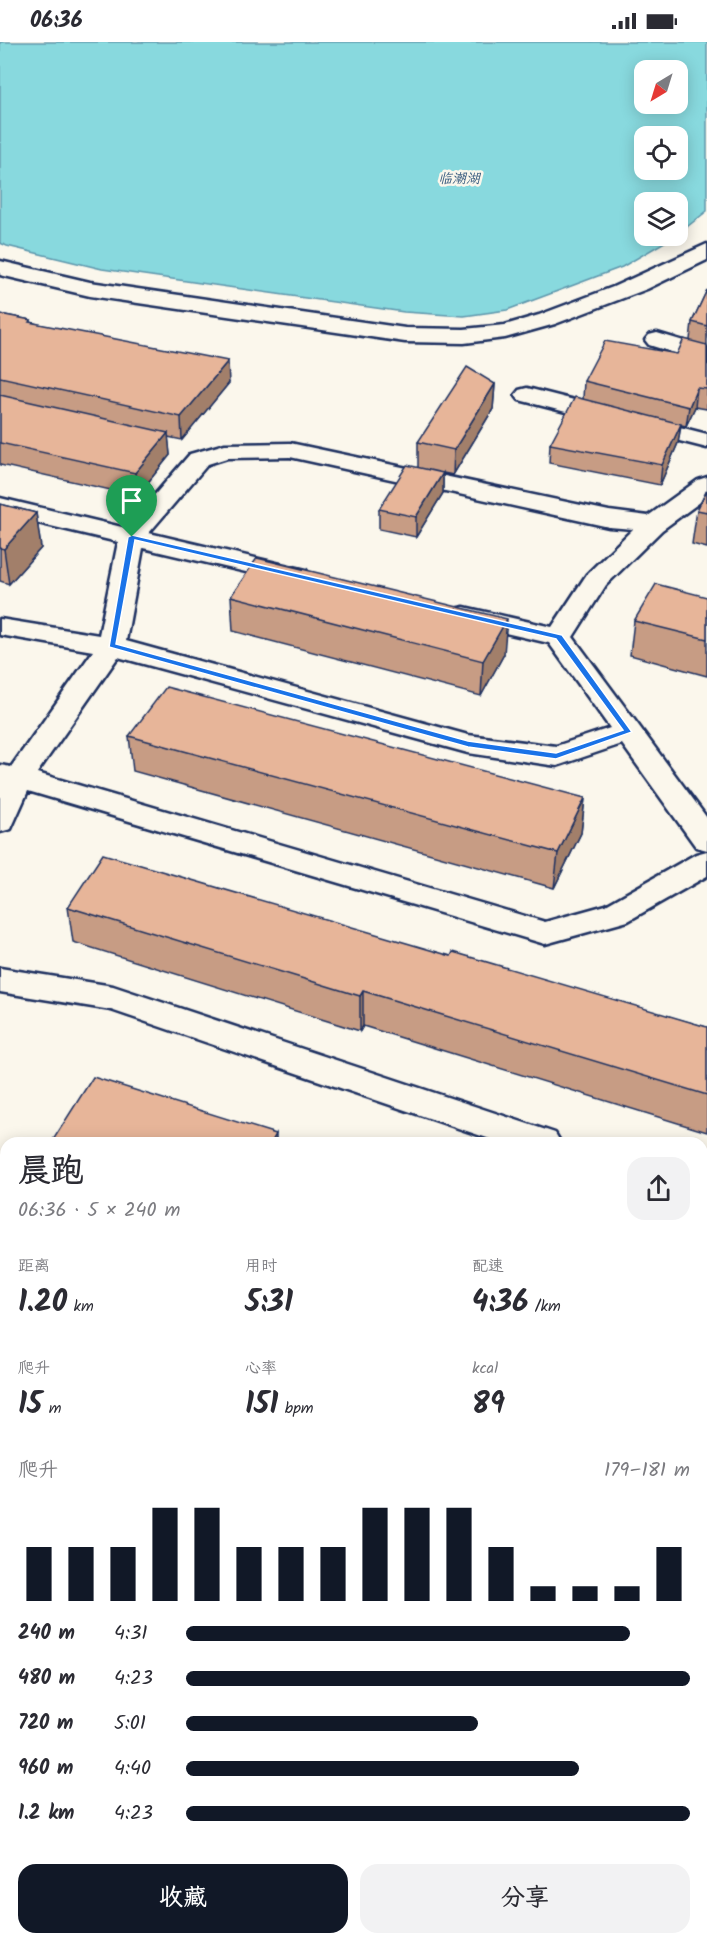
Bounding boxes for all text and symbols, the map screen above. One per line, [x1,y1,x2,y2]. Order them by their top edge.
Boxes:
text: 06:36 [30,4,83,39]
north arrow [634,60,688,114]
map controls [634,60,688,246]
button: locate [634,126,688,180]
water label: 临潮湖 [438,168,482,190]
button: layers [634,192,688,246]
pin [106,475,157,537]
icon: arrive [115,484,148,517]
text: 晨跑 [18,1146,84,1199]
button: share [627,1157,690,1220]
text: 06:36 · 5 × 240 m [18,1195,180,1227]
text: 距离 [18,1254,50,1279]
text: 用时 [245,1254,277,1279]
text: 配速 [472,1254,504,1279]
text: 1.20 [18,1279,67,1327]
text: 5:31 [245,1279,293,1327]
text: 4:36 [472,1279,528,1327]
text: km [67,1294,94,1319]
text: /km [528,1294,561,1319]
text: 爬升 [18,1356,50,1381]
text: 心率 [245,1356,277,1381]
text: kcal [472,1356,498,1381]
text: 15 [18,1381,42,1429]
text: 151 [245,1381,278,1429]
text: 89 [472,1381,505,1429]
text: m [42,1396,61,1421]
text: bpm [278,1396,314,1421]
text: 爬升 [18,1455,58,1487]
text: 179–181 m [604,1455,690,1487]
text: 240 m [18,1618,75,1650]
text: 4:31 [114,1618,148,1650]
text: 480 m [18,1663,75,1695]
text: 4:23 [114,1663,153,1695]
text: 720 m [18,1708,73,1740]
text: 5:01 [114,1708,146,1740]
text: 960 m [18,1753,73,1785]
text: 4:40 [114,1753,151,1785]
text: 1.2 km [18,1798,74,1830]
text: 4:23 [114,1798,153,1830]
button: 收藏 [18,1864,348,1933]
button: 分享 [360,1864,690,1933]

